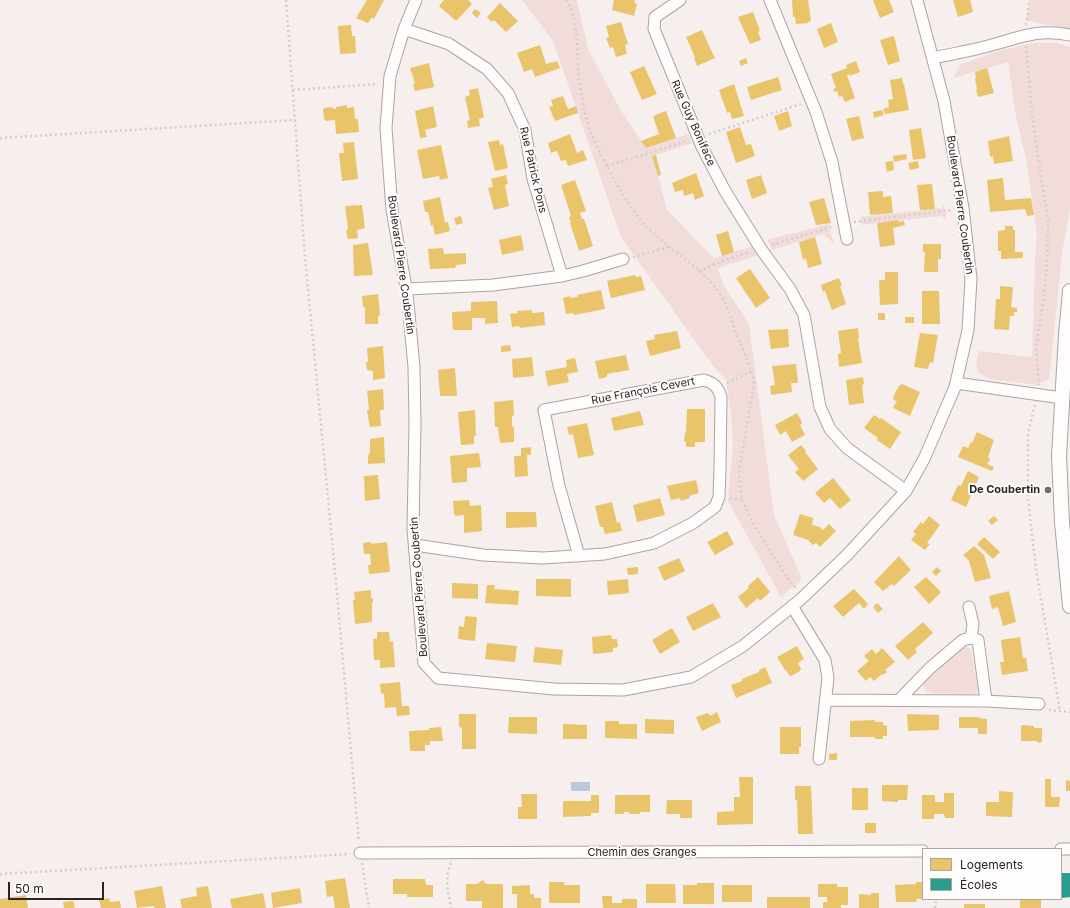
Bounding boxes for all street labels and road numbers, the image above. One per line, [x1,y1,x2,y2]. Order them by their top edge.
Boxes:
street label: Rue Guy Boniface [668,78,718,168]
street label: Rue Patrick Pons [517,126,549,214]
street label: Boulevard Pierre Coubertin [944,135,976,275]
street label: Boulevard Pierre Coubertin [385,195,417,335]
street label: Rue François Cevert [590,374,696,408]
street label: Boulevard Pierre Coubertin [408,516,430,658]
street label: Chemin des Granges [588,846,696,860]

